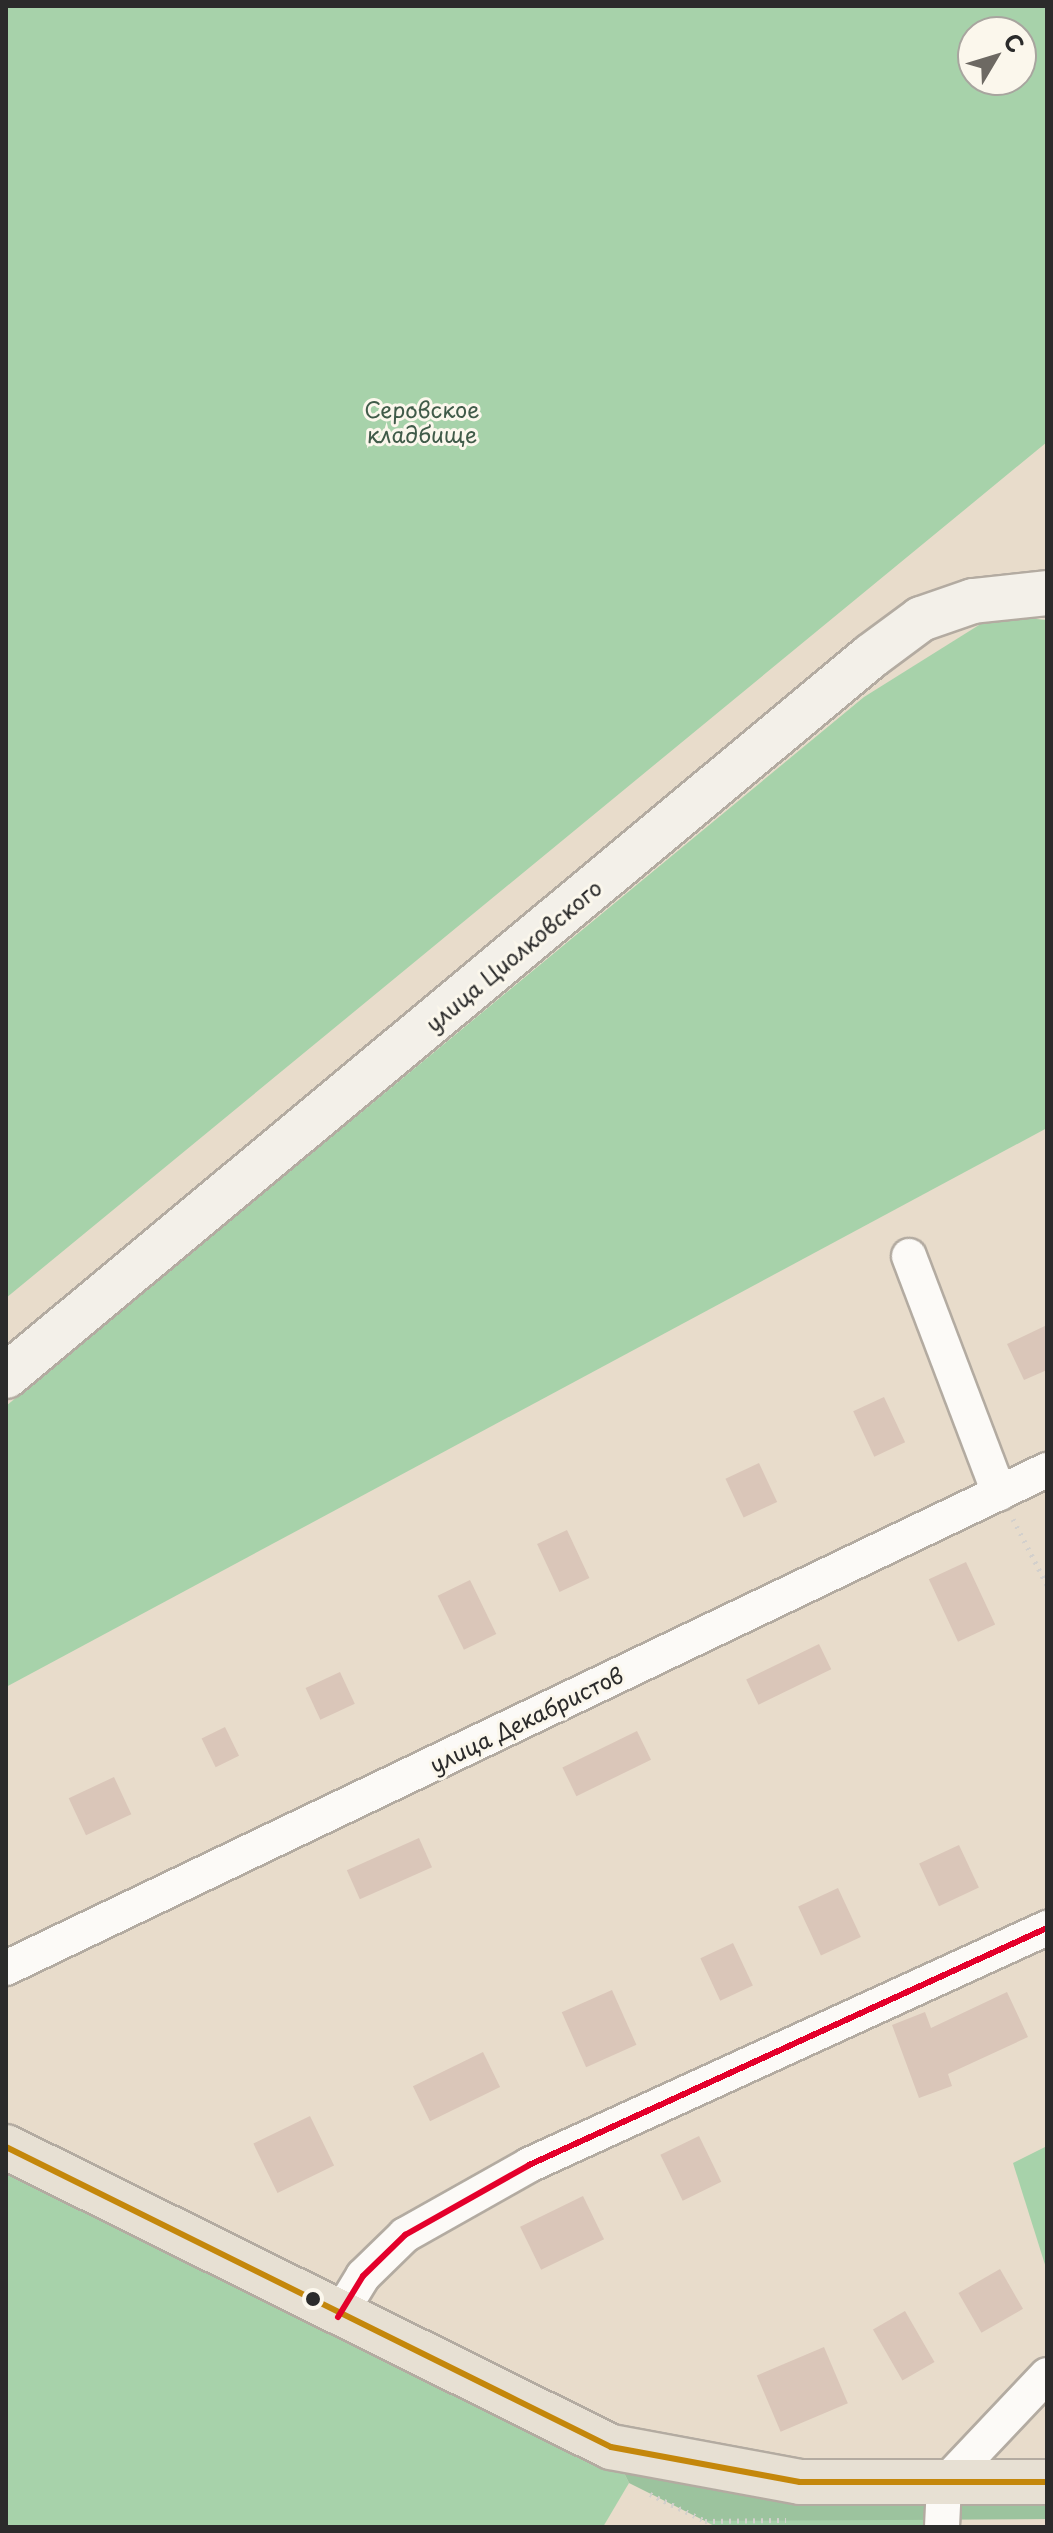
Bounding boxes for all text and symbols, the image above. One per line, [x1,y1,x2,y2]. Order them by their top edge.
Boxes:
north arrow [957,16,1037,96]
text: С [997,25,1033,59]
park label: Серовское кладбище [364,395,480,446]
street label: улица Циолковского [419,873,607,1037]
street label: улица Декабристов [425,1660,627,1778]
unlabelled marker [305,2291,321,2307]

